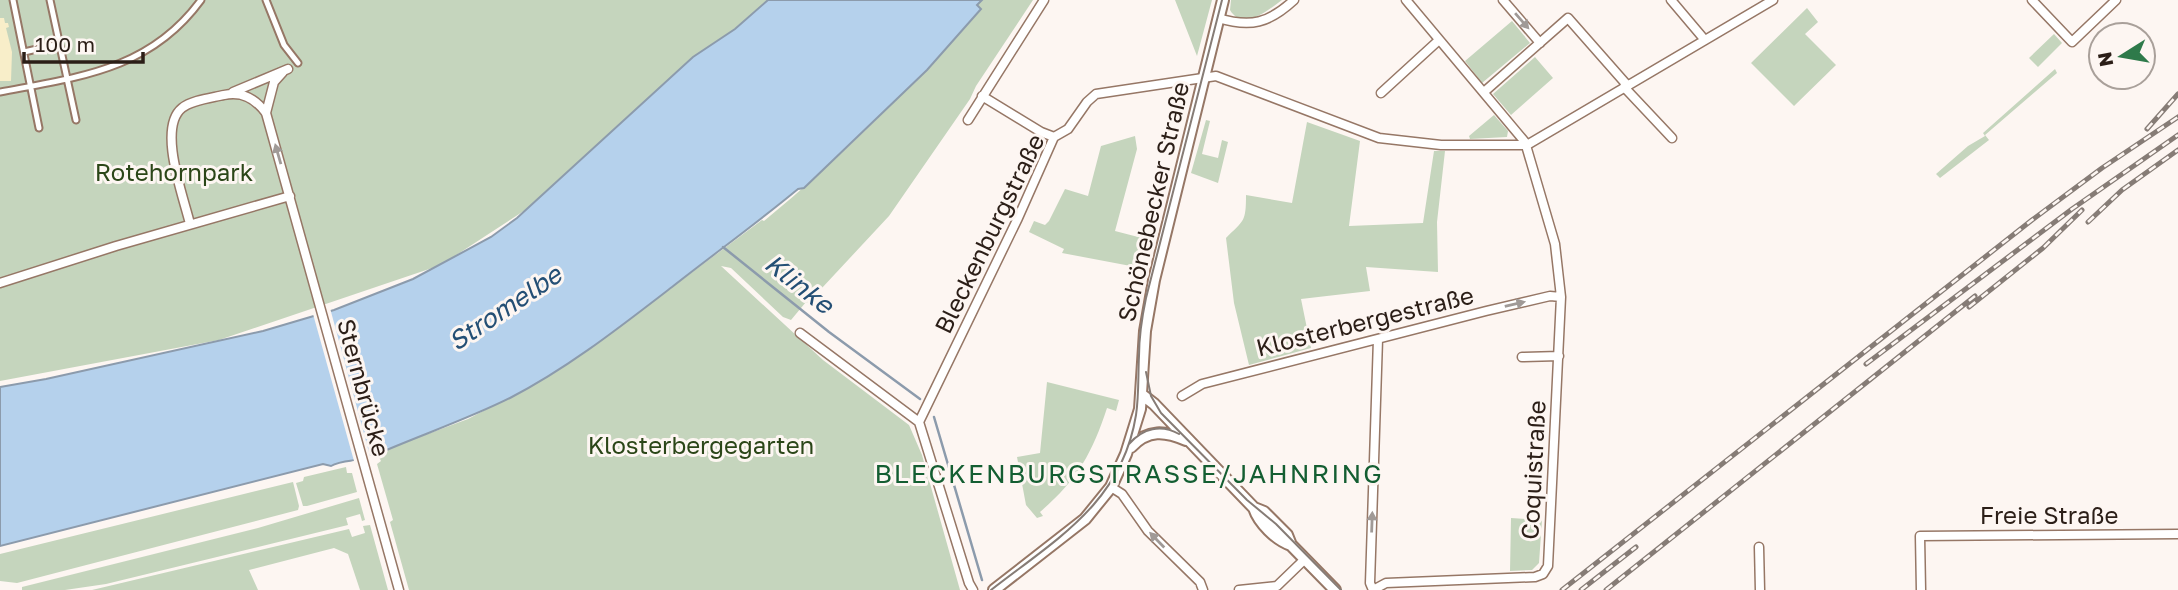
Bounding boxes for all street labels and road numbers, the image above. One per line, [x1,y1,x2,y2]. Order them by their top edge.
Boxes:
street label: Schönebecker Straße [1111,79,1194,324]
street label: Bleckenburgstraße [928,129,1050,338]
street label: Klosterbergestraße [1253,279,1476,362]
street label: Sternbrücke [332,316,397,460]
street label: Coquistraße [1514,400,1551,540]
street label: Freie Straße [1980,500,2118,529]

